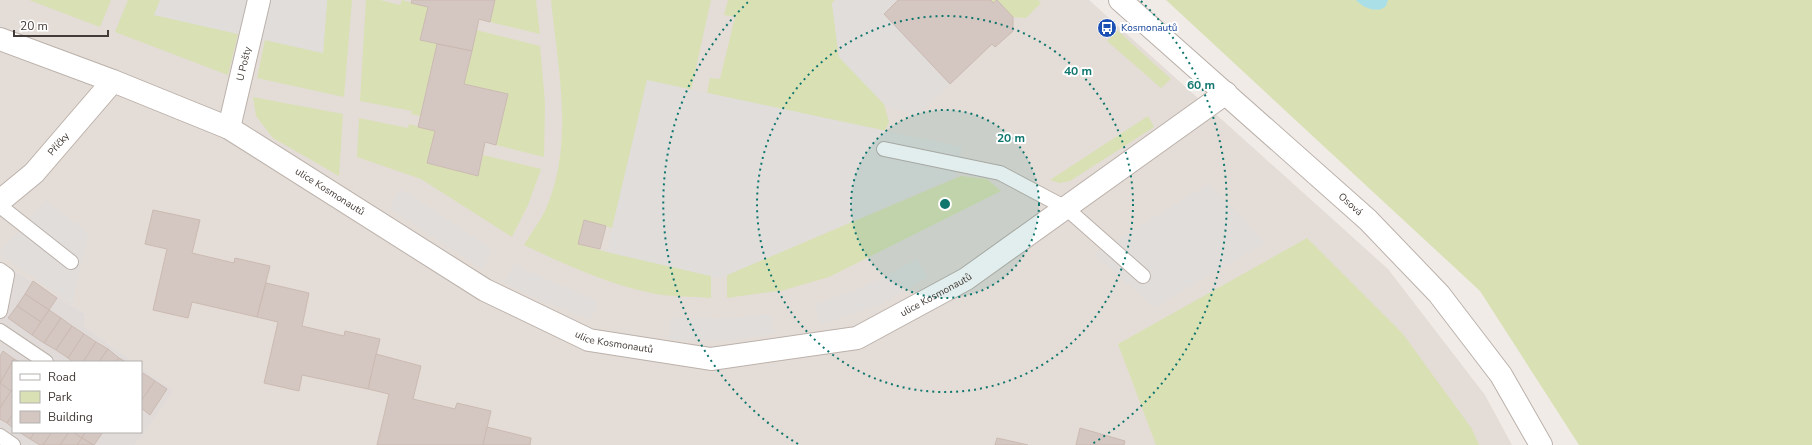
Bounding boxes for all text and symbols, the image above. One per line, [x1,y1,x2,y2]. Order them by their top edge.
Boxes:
scale bar [14,12,108,38]
bus stop icon: Kosmonautů [1096,17,1118,39]
text: 20 m [20,18,48,34]
place label: Kosmonautů [1121,21,1177,35]
street label: U Pošty [233,44,255,82]
text: 40 m [1064,63,1092,79]
text: 60 m [1187,77,1215,93]
street label: Příčky [45,129,73,159]
text: 20 m [997,130,1025,146]
street label: ulice Kosmonautů [292,165,367,219]
street label: Osová [1335,190,1366,219]
centre of rings [938,197,952,211]
street label: ulice Kosmonautů [898,270,975,320]
street label: ulice Kosmonautů [573,327,654,357]
legend [12,361,142,433]
text: Road [48,369,76,385]
text: Park [48,389,73,405]
text: Building [48,409,93,425]

